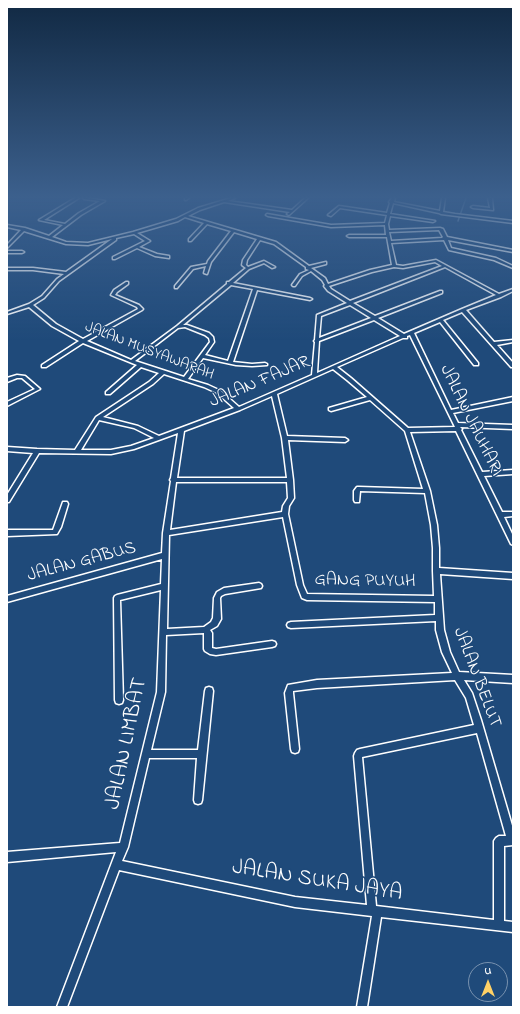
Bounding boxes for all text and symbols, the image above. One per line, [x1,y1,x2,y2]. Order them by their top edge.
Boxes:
street label: JALAN MUSYAWARAH [82,319,216,385]
street label: JALAN FAJAR [207,352,313,414]
street label: JALAN JAUHARI [434,362,506,480]
street label: JALAN GABUS [25,538,139,588]
street label: GANG PUYUH [314,570,416,594]
street label: JALAN BELUT [447,625,505,731]
street label: JALAN LIMBAT [101,676,155,812]
street label: JALAN SUKA JAYA [230,856,404,908]
north arrow [468,962,508,1002]
text: U [485,963,491,979]

